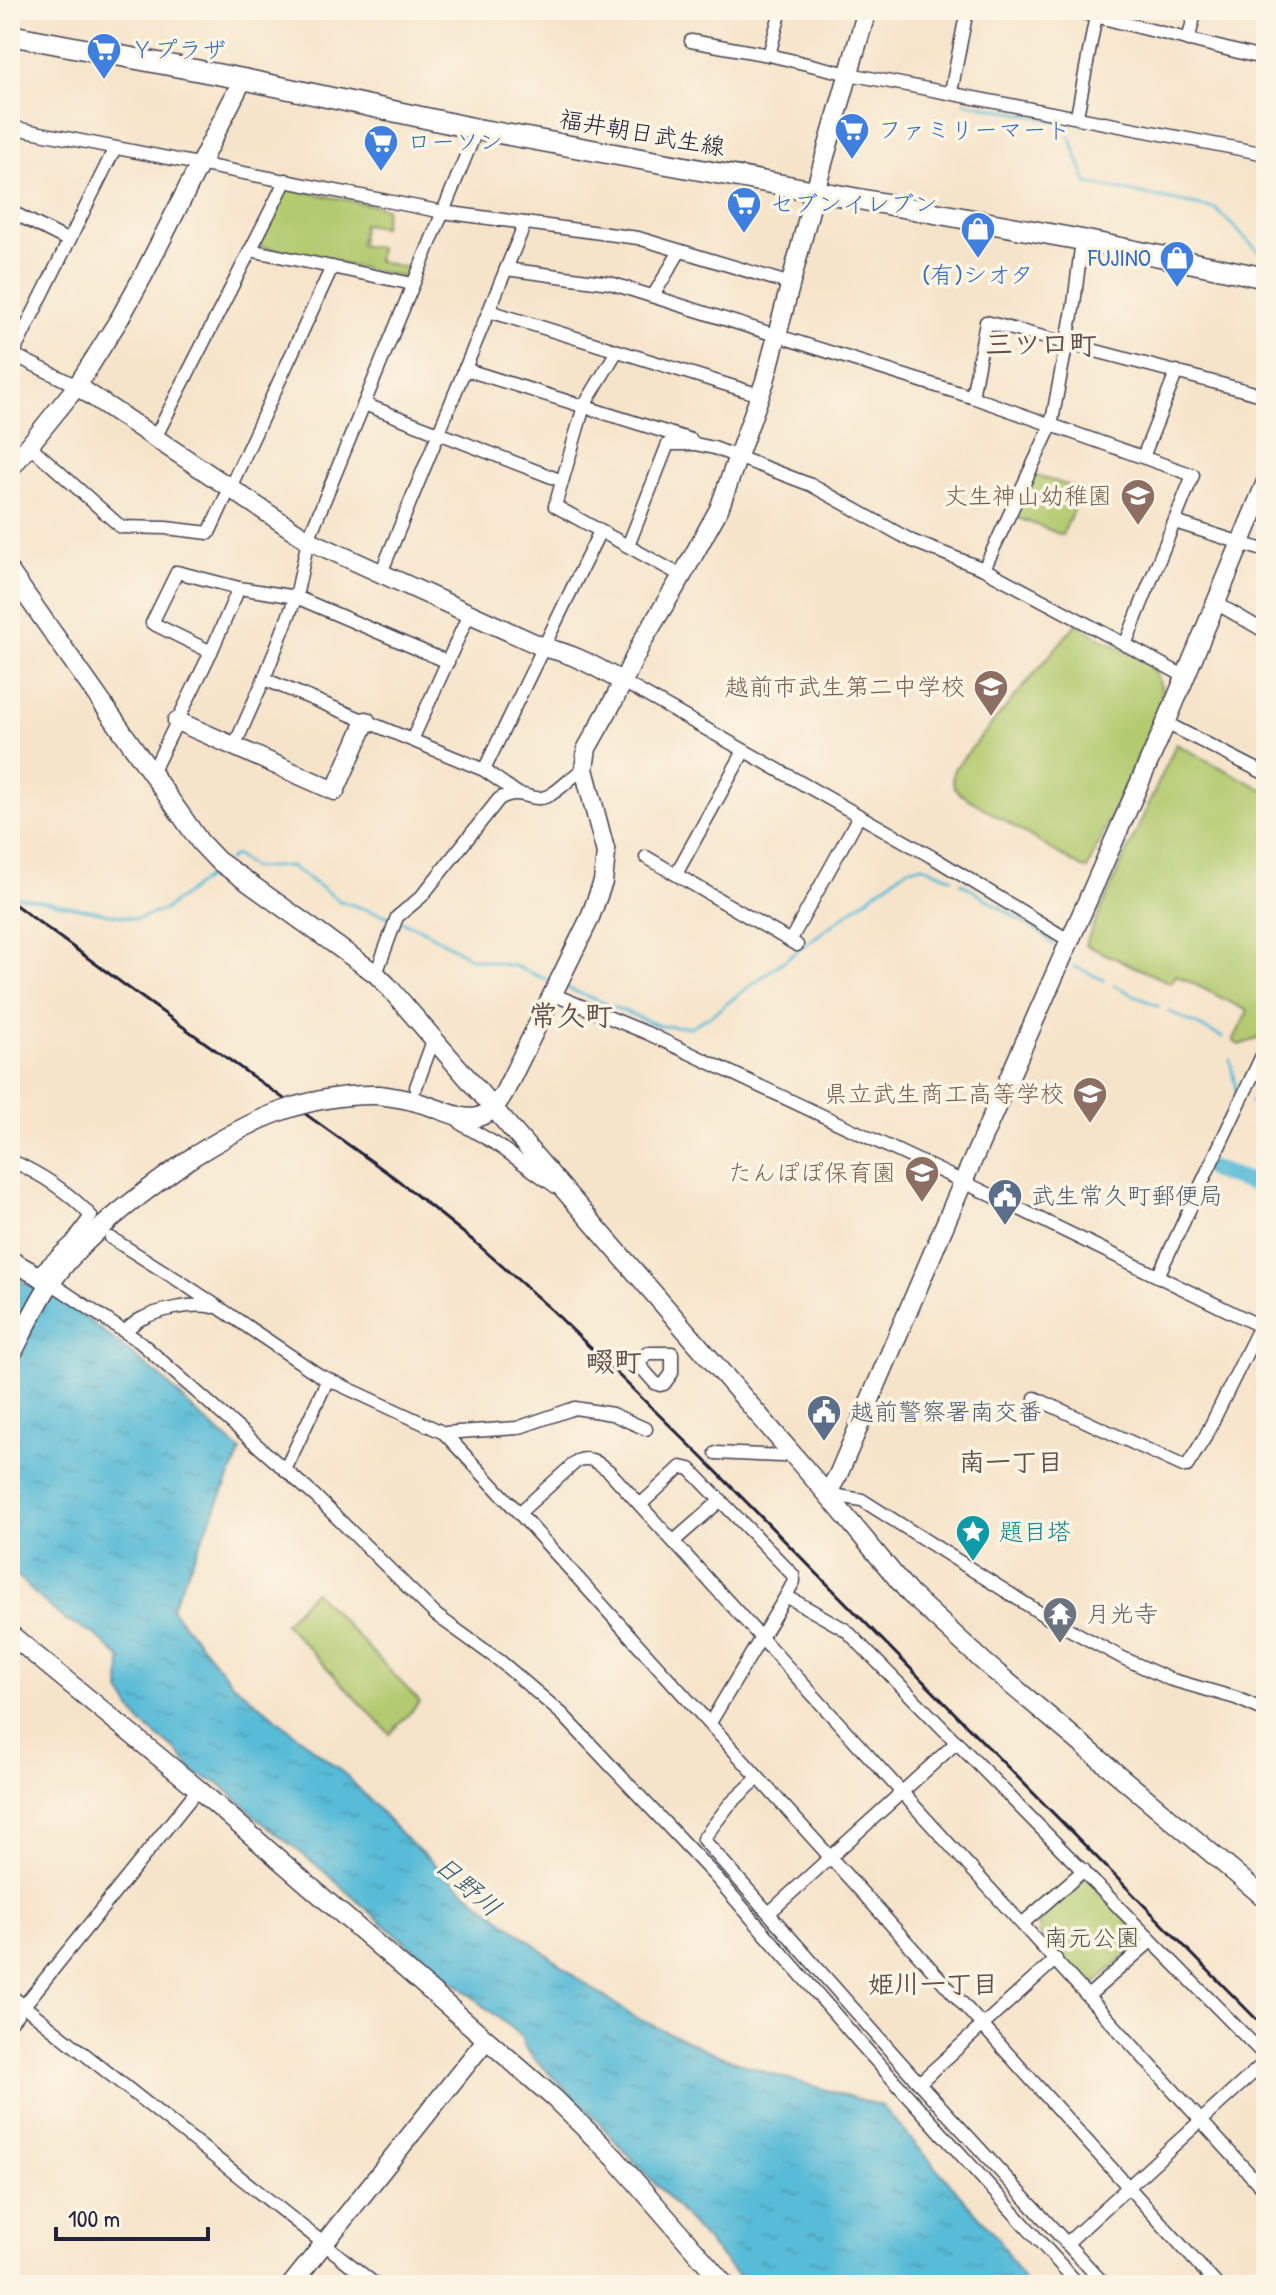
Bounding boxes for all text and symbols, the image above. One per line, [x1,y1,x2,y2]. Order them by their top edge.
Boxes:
supermarket icon: Ｙプラザ [85,31,123,81]
place label: Ｙプラザ [130,33,226,65]
street label: 福井朝日武生線 [557,102,728,162]
supermarket icon: ファミリーマート [833,111,871,161]
place label: ファミリーマート [878,113,1070,145]
supermarket icon: ローソン [362,123,400,173]
place label: ローソン [407,125,503,157]
supermarket icon: セブンイレブン [725,185,763,235]
place label: セブンイレブン [770,187,938,219]
shop icon: (有)シオタ [959,210,997,260]
shop icon: FUJINO [1158,239,1196,289]
place label: FUJINO [1087,241,1151,273]
place label: (有)シオタ [922,258,1034,290]
district label: 三ツ口町 [985,325,1097,363]
school or university icon: 丈生神山幼稚園 [1119,477,1157,527]
place label: 丈生神山幼稚園 [944,479,1112,511]
school or university icon: 越前市武生第二中学校 [972,668,1010,718]
place label: 越前市武生第二中学校 [725,670,965,702]
district label: 常久町 [529,996,613,1034]
school or university icon: 県立武生商工高等学校 [1071,1075,1109,1125]
place label: 県立武生商工高等学校 [824,1077,1064,1109]
school or university icon: たんぽぽ保育園 [903,1154,941,1204]
place label: たんぽぽ保育園 [728,1156,896,1188]
public building icon: 武生常久町郵便局 [986,1177,1024,1227]
place label: 武生常久町郵便局 [1031,1179,1223,1211]
district label: 畷町 [586,1342,642,1380]
public building icon: 越前警察署南交番 [805,1393,843,1443]
place label: 越前警察署南交番 [850,1395,1042,1427]
district label: 南一丁目 [959,1444,1063,1479]
place icon: 題目塔 [954,1513,992,1563]
place label: 題目塔 [999,1515,1071,1547]
temple icon: 月光寺 [1041,1595,1079,1645]
place label: 月光寺 [1086,1597,1158,1629]
water label: 日野川 [427,1847,509,1924]
park label: 南元公園 [1044,1921,1140,1953]
district label: 姫川一丁目 [868,1966,998,2001]
scale bar [56,2191,208,2241]
text: 100 m [68,2202,120,2234]

